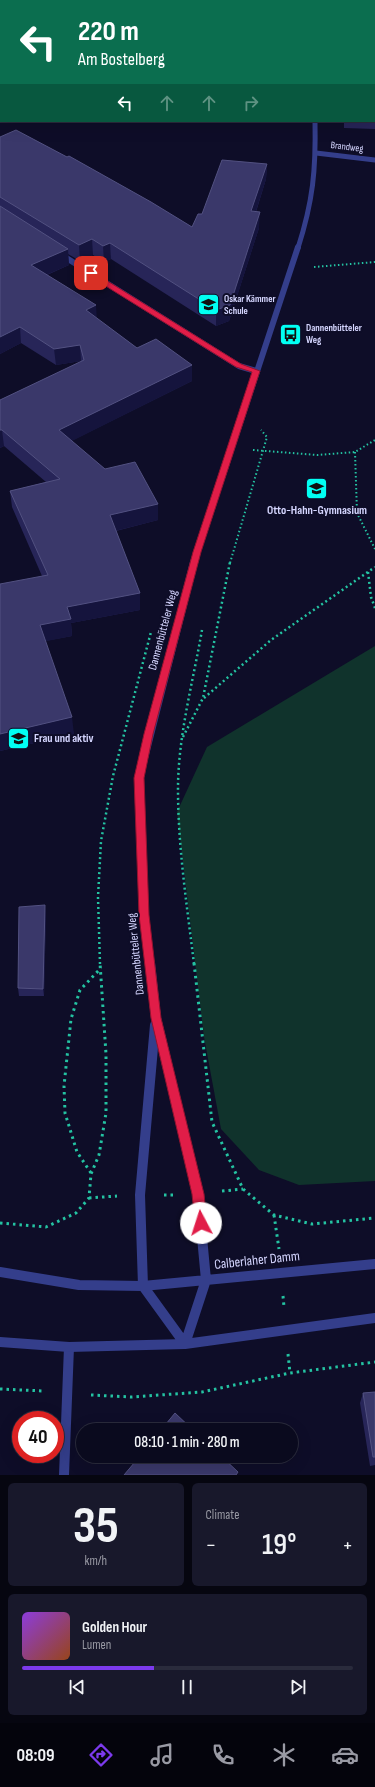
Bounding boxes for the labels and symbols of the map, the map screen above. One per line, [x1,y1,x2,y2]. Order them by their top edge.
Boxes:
street label: Brandweg [330,139,364,155]
pin [74,256,108,290]
school or university icon: Oskar Kämmer Schule [196,292,222,318]
place label: Oskar Kämmer Schule [224,293,276,317]
bus stop icon: Dannenbütteler Weg [277,321,303,347]
place label: Dannenbütteler Weg [306,322,362,346]
school or university icon: Otto-Hahn-Gymnasium [304,476,330,502]
place label: Otto-Hahn-Gymnasium [267,503,367,518]
street label: Dannenbütteler Weg [145,588,181,672]
school or university icon: Frau und aktiv [5,725,31,751]
place label: Frau und aktiv [34,731,94,746]
street label: Dannenbütteler Weg [124,912,148,996]
position arrow [180,1202,222,1244]
street label: Calberlaher Damm [213,1247,301,1273]
speed limit sign: 40 [12,1411,64,1463]

